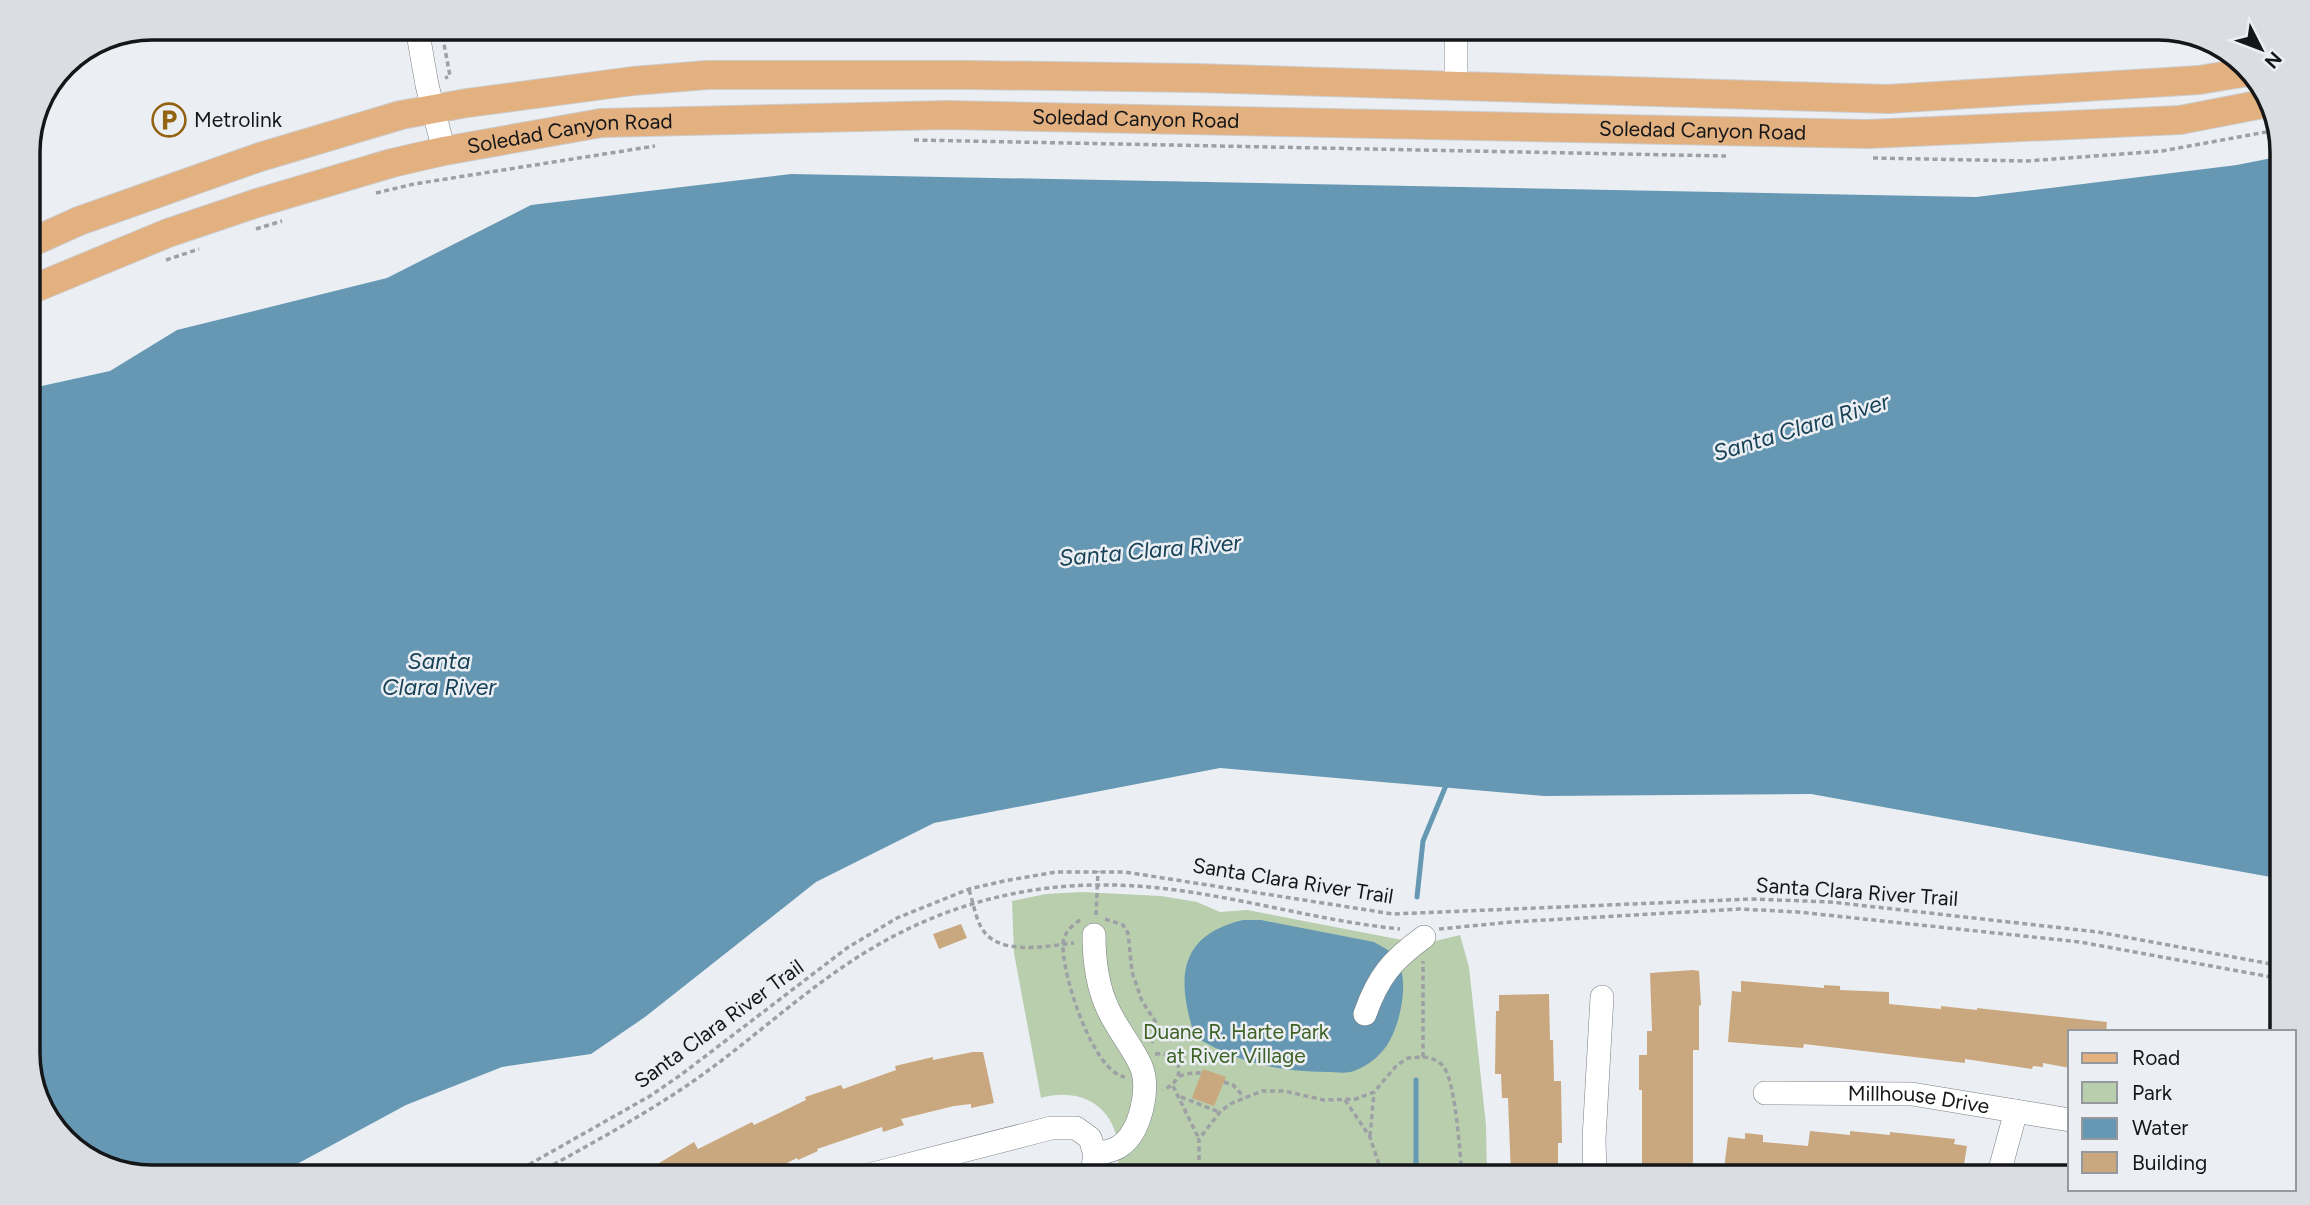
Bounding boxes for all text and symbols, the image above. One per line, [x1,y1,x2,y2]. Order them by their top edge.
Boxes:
north arrow [2226,14,2296,84]
text: N [2260,47,2287,73]
parking icon: Metrolink [150,101,188,139]
street label: Soledad Canyon Road [1032,104,1240,133]
place label: Metrolink [194,107,283,132]
street label: Soledad Canyon Road [465,108,673,159]
street label: Soledad Canyon Road [1599,115,1807,145]
water label: Santa Clara River [1710,387,1894,467]
water label: Santa Clara River [1058,528,1243,572]
water label: Santa Clara River [382,647,497,701]
street label: Santa Clara River Trail [1191,852,1395,909]
street label: Santa Clara River Trail [1755,872,1959,911]
street label: Santa Clara River Trail [629,954,808,1093]
park label: Duane R. Harte Park at River Village [1143,1019,1330,1068]
legend [2068,1030,2296,1191]
text: Road [2132,1045,2180,1070]
text: Park [2132,1080,2173,1105]
street label: Millhouse Drive [1848,1081,1991,1119]
text: Water [2132,1115,2188,1140]
text: Building [2132,1150,2207,1175]

